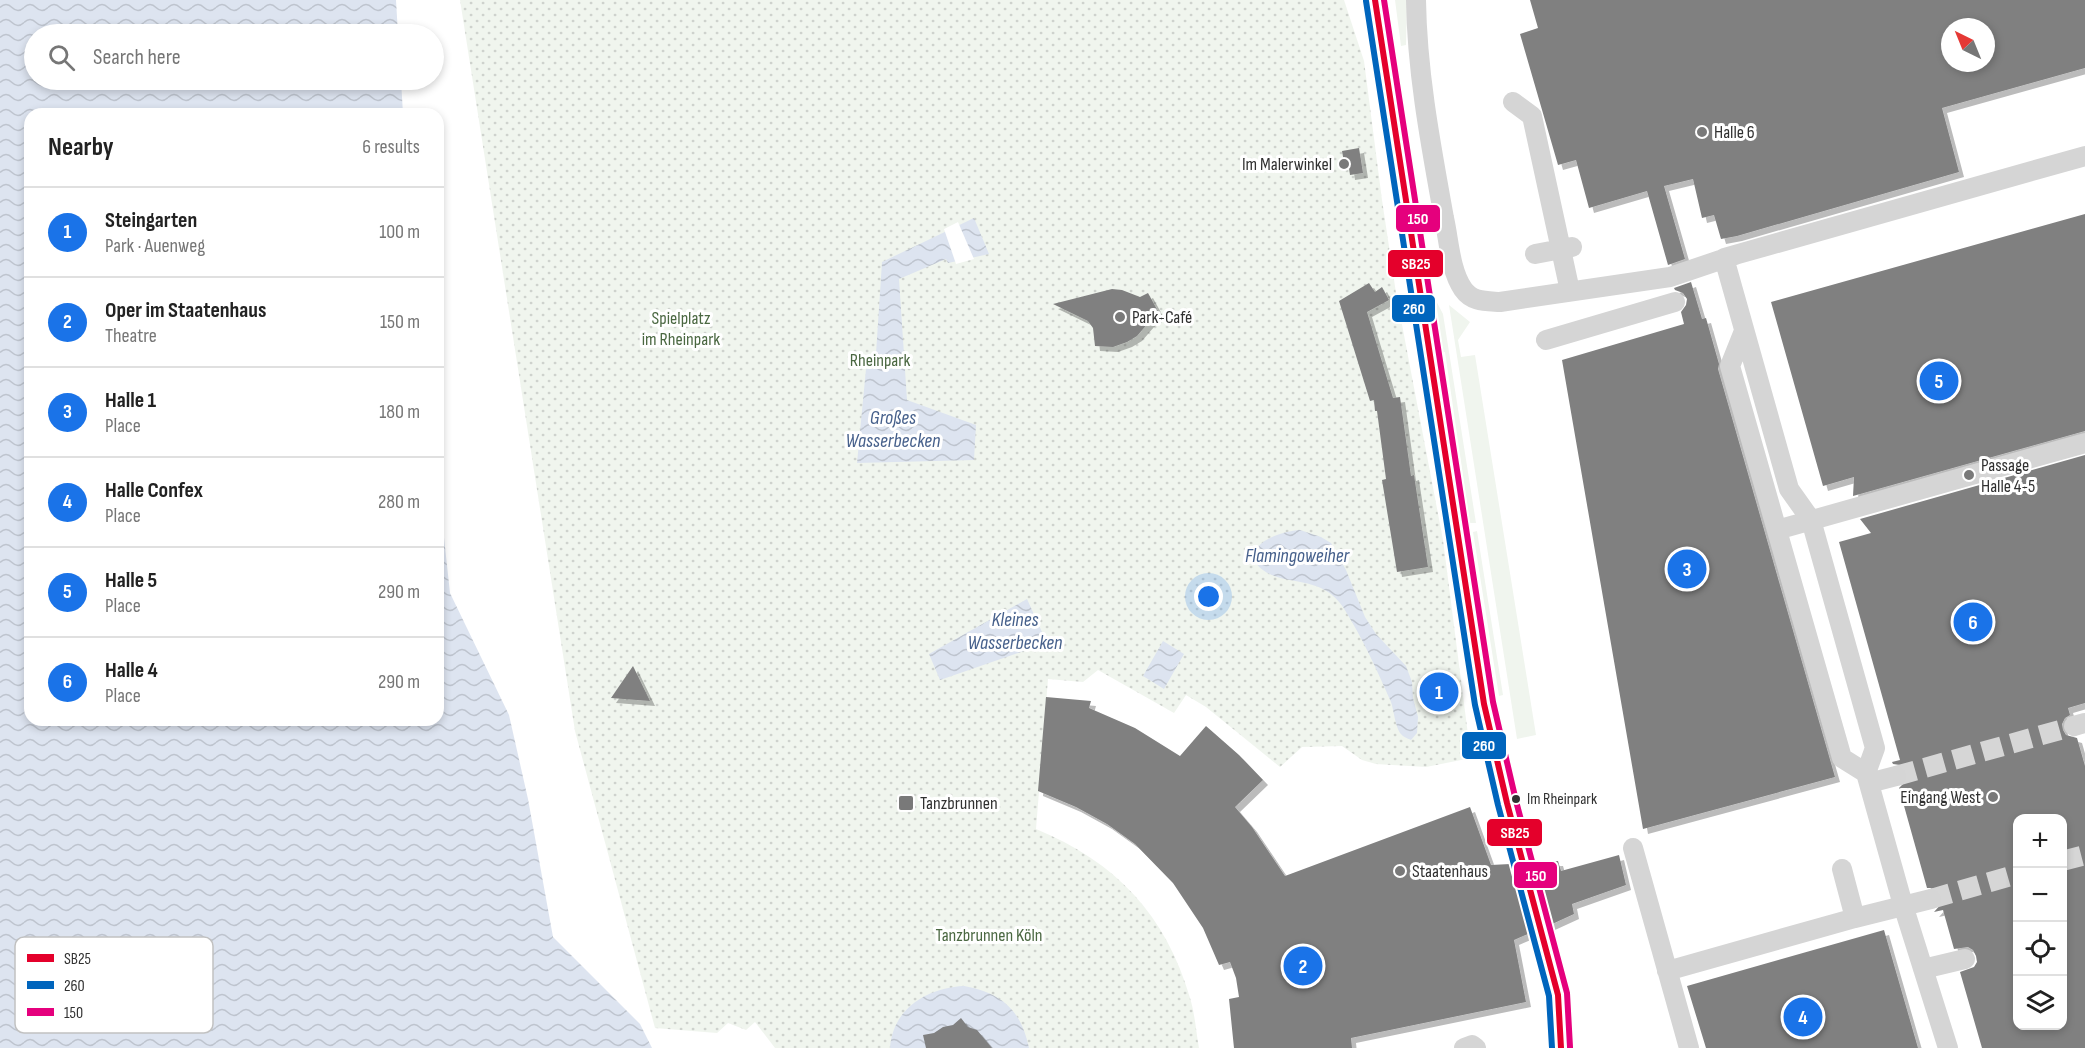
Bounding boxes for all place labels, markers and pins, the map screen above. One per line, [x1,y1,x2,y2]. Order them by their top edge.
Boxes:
place label: Halle 6 [1714,122,1755,143]
marker: Halle 6 [1695,125,1709,139]
place label: Im Malerwinkel [1242,154,1332,175]
marker: Im Malerwinkel [1337,157,1351,171]
place label: Park-Café [1132,307,1192,328]
marker: Park-Café [1113,310,1127,324]
pin: 5 [1920,358,1958,404]
place label: Passage Halle 4-5 [1981,455,2035,497]
marker: Passage Halle 4-5 [1962,468,1976,482]
pin: 3 [1668,546,1706,592]
pin: 6 [1954,600,1992,644]
pin: 1 [1420,670,1458,714]
place label: Eingang West [1900,787,1982,808]
place label: Im Rheinpark [1527,790,1597,809]
marker: Eingang West [1986,790,2000,804]
place label: Tanzbrunnen [920,793,998,814]
marker: Im Rheinpark [1510,793,1522,805]
marker: Tanzbrunnen [897,794,915,812]
place label: Staatenhaus [1412,861,1488,882]
marker: Staatenhaus [1393,864,1407,878]
pin: 2 [1284,944,1322,988]
pin: 4 [1784,994,1822,1040]

